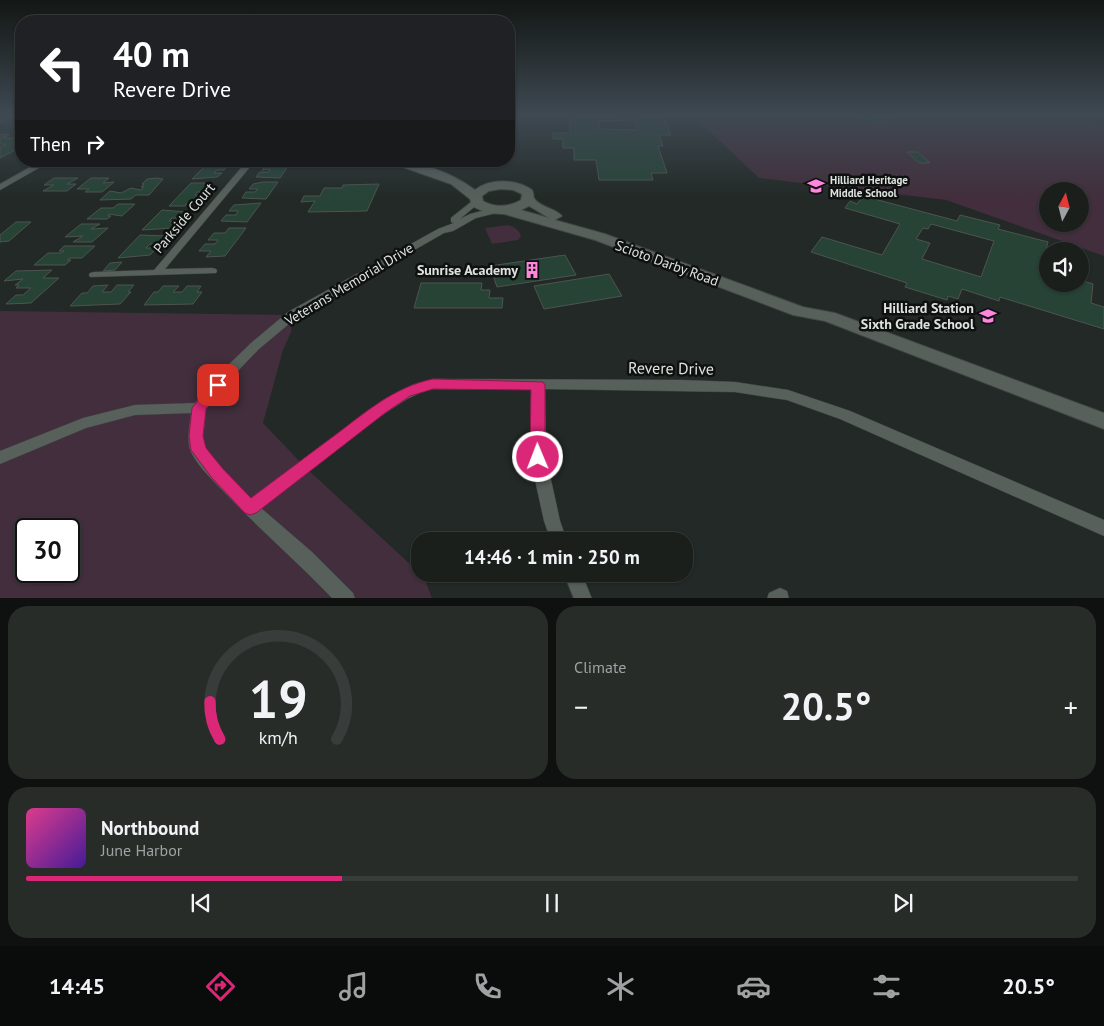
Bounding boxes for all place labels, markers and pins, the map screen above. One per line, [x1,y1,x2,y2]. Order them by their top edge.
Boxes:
place label: Hilliard Heritage Middle School [830,173,908,200]
school or university icon: Hilliard Heritage Middle School [806,176,826,196]
building icon: Sunrise Academy [522,260,542,280]
place label: Sunrise Academy [417,261,518,279]
place label: Hilliard Station Sixth Grade School [861,299,975,333]
school or university icon: Hilliard Station Sixth Grade School [978,306,998,326]
pin [197,364,239,406]

